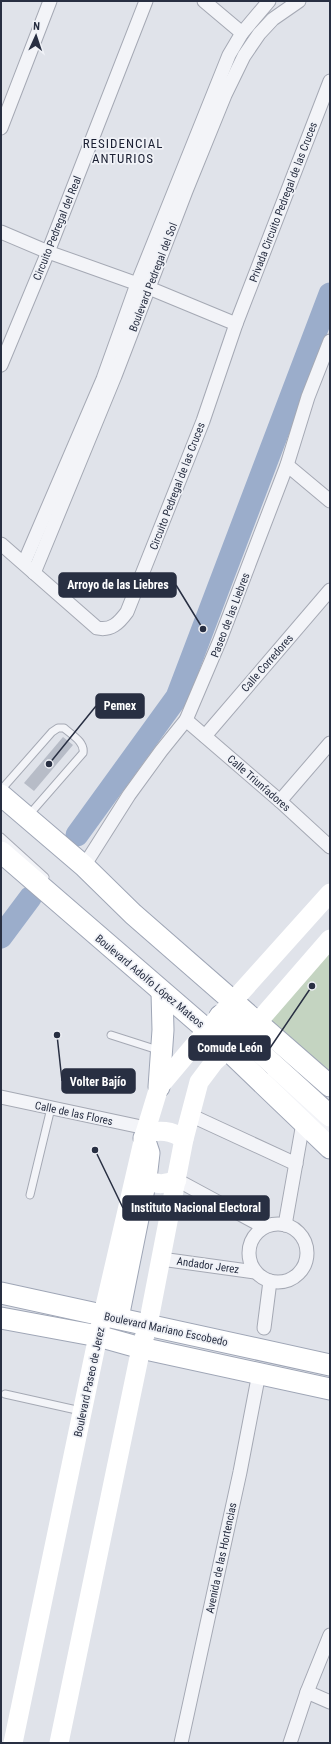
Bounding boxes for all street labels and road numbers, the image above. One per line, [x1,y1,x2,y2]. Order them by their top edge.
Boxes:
street label: Privada Circuito Pedregal de las Cruces [247,120,320,284]
street label: Circuito Pedregal del Real [31,174,84,282]
street label: Boulevard Pedregal del Sol [127,221,180,334]
street label: Circuito Pedregal de las Cruces [147,421,208,552]
street label: Paseo de las Liebres [208,571,253,659]
street label: Calle Corredores [239,632,296,695]
street label: Calle Triunfadores [225,753,293,814]
street label: Boulevard Adolfo López Mateos [93,932,207,1031]
street label: Calle de las Flores [34,1099,114,1128]
street label: Andador Jerez [176,1255,240,1276]
street label: Boulevard Mariano Escobedo [103,1310,229,1349]
street label: Boulevard Paseo de Jerez [71,1326,108,1438]
street label: Avenida de las Hortencias [203,1501,240,1615]

